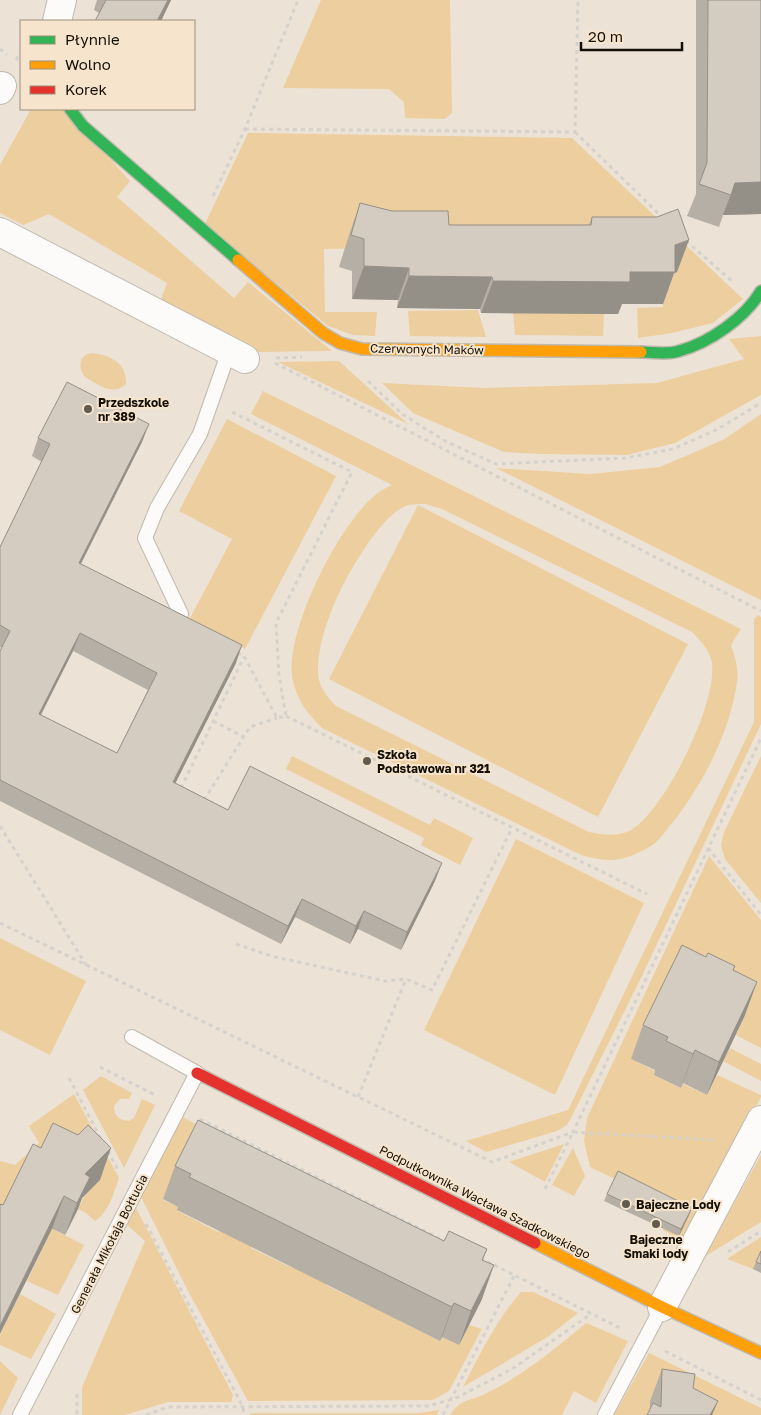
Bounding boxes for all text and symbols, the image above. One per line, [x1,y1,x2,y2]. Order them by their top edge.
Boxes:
legend [20,20,195,110]
scale bar [581,20,682,52]
text: 20 m [588,27,623,45]
text: Płynnie [65,30,120,48]
text: Wolno [65,55,111,73]
text: Korek [65,80,107,98]
street label: Czerwonych Maków [370,341,484,357]
place label: Przedszkole nr 389 [98,395,169,424]
marker: Przedszkole nr 389 [82,403,94,415]
place label: Szkoła Podstawowa nr 321 [377,747,490,776]
marker: Szkoła Podstawowa nr 321 [361,755,373,767]
street label: Podpułkownika Wacława Szadkowskiego [377,1142,593,1262]
street label: Generała Mikołaja Bołtucia [67,1172,151,1316]
place label: Bajeczne Lody [636,1197,722,1212]
marker: Bajeczne Lody [620,1198,632,1210]
marker: Bajeczne Smaki lody [650,1218,662,1230]
place label: Bajeczne Smaki lody [624,1232,689,1261]

